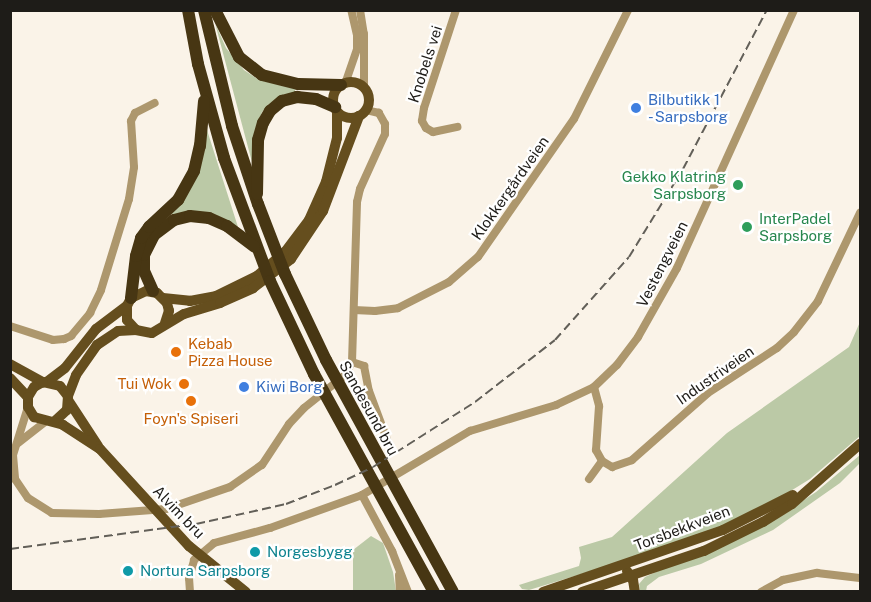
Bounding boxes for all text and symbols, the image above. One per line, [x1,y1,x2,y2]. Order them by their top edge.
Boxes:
street label: Knobels vei [404,23,446,105]
place label: Bilbutikk 1 - Sarpsborg [648,90,730,125]
marker: Bilbutikk 1 - Sarpsborg [629,101,643,115]
street label: Klokkergårdveien [468,133,552,243]
place label: Gekko Klatring Sarpsborg [622,167,726,202]
marker: Gekko Klatring Sarpsborg [731,178,745,192]
place label: InterPadel Sarpsborg [759,209,832,244]
street label: Vestengveien [633,218,691,310]
marker: InterPadel Sarpsborg [740,220,754,234]
place label: Kebab Pizza House [188,334,272,369]
street label: Industriveien [673,342,757,408]
marker: Kebab Pizza House [169,345,183,359]
street label: Sandesund bru [336,357,402,459]
place label: Tui Wok [117,375,172,393]
marker: Tui Wok [177,377,191,391]
place label: Kiwi Borg [256,378,323,396]
marker: Kiwi Borg [237,380,251,394]
marker: Foyn's Spiseri [184,394,198,408]
place label: Foyn's Spiseri [143,410,239,428]
street label: Alvim bru [149,482,209,542]
street label: Torsbekkveien [632,501,732,555]
place label: Norgesbygg [267,543,353,561]
marker: Norgesbygg [248,545,262,559]
place label: Nortura Sarpsborg [140,562,270,580]
marker: Nortura Sarpsborg [121,564,135,578]

